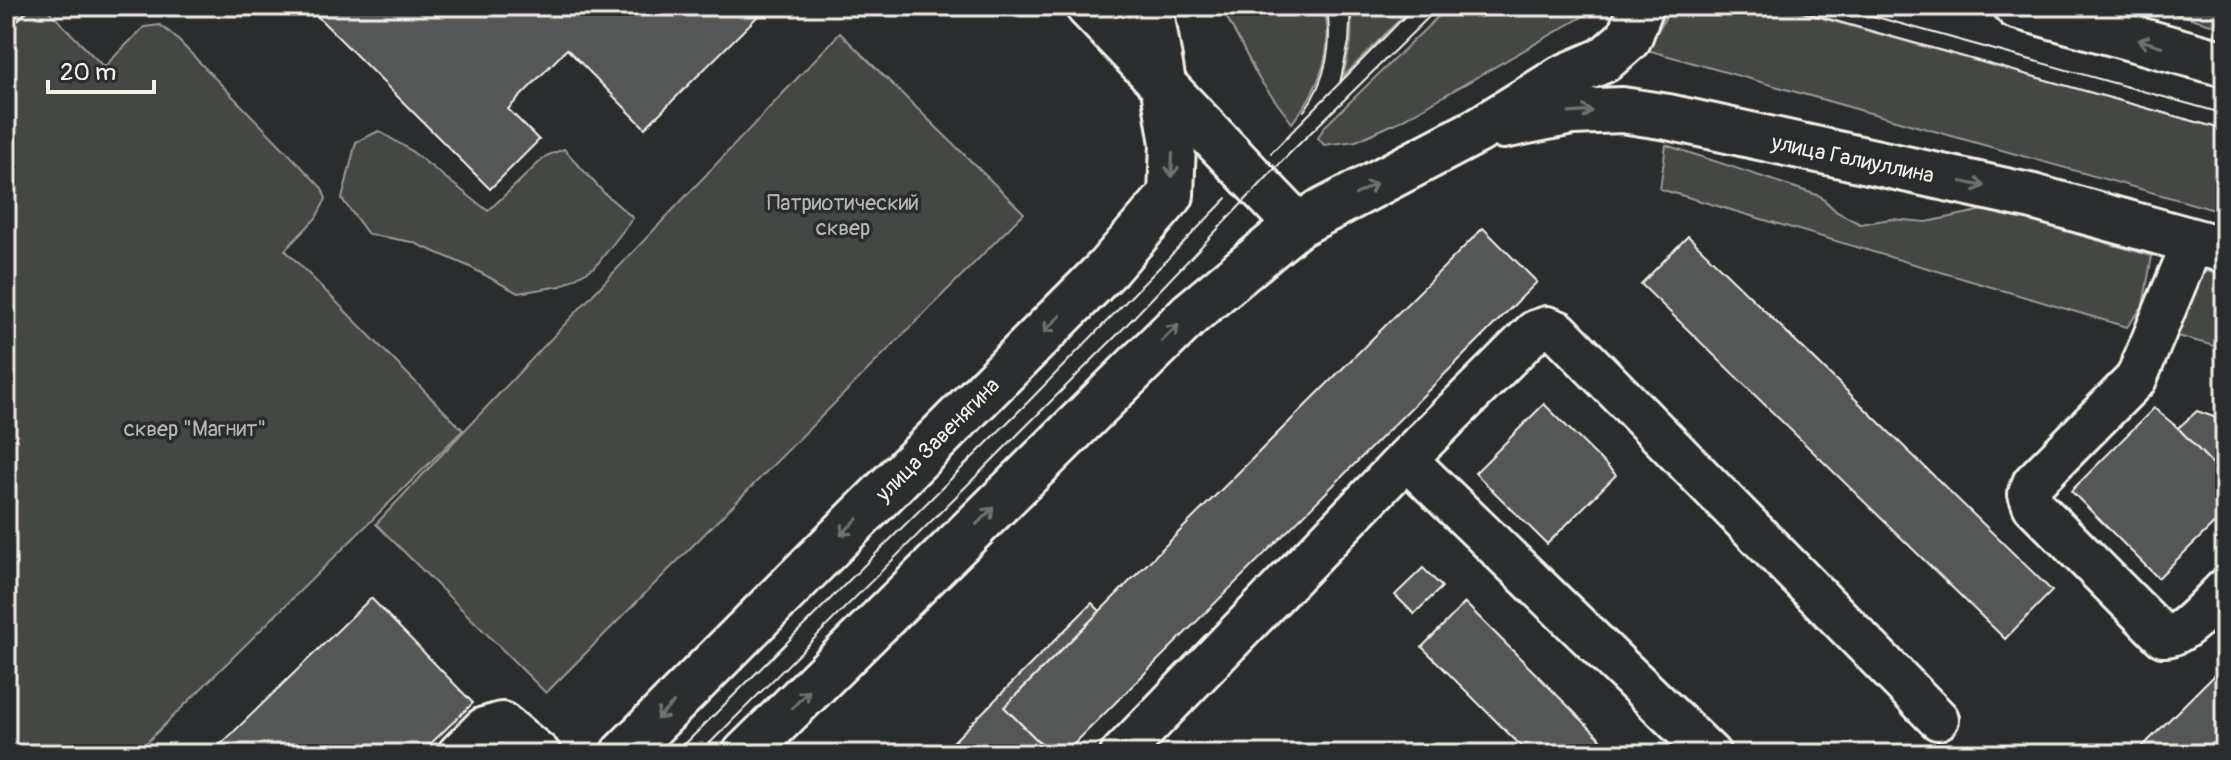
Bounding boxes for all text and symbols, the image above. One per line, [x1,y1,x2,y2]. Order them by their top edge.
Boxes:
one-way arrow [2137,35,2163,50]
scale bar [48,44,154,94]
text: 20 m [60,58,116,87]
one-way arrow [1567,104,1594,119]
street label: улица Галиуллина [1768,128,1937,190]
one-way arrow [1165,151,1180,178]
one-way arrow [1960,177,1985,192]
one-way arrow [1354,180,1378,196]
park label: Патриотический сквер [767,189,919,242]
one-way arrow [1043,314,1062,333]
one-way arrow [1160,324,1179,343]
street label: улица Завенягина [869,372,1006,508]
park label: сквер "Магнит" [124,415,266,443]
one-way arrow [976,506,995,526]
one-way arrow [839,518,859,537]
one-way arrow [791,690,810,709]
one-way arrow [655,702,675,721]

